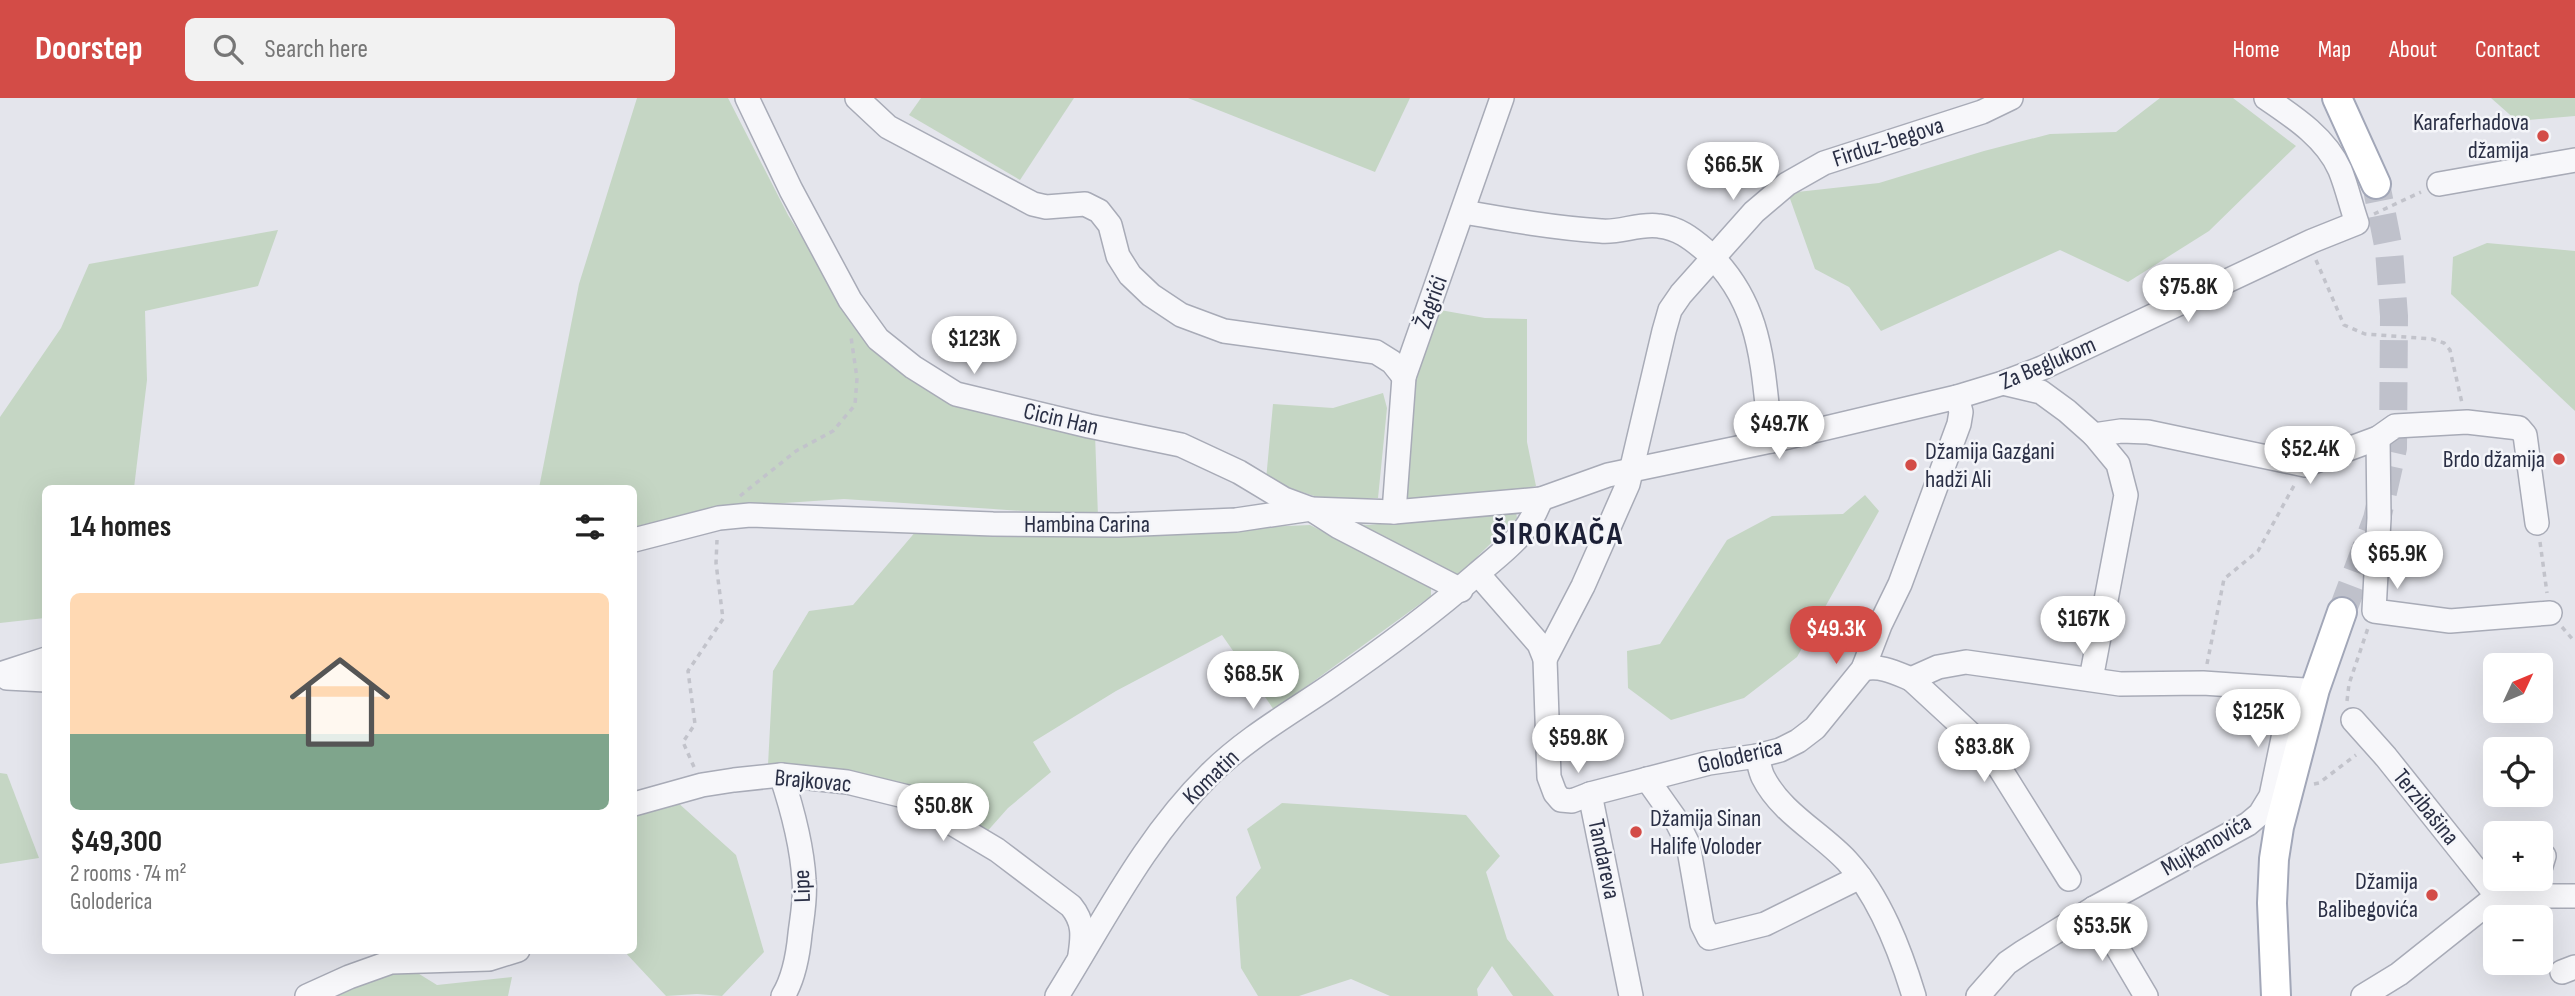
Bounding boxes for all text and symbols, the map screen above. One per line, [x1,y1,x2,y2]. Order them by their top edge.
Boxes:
search box [185,18,675,81]
text: Doorstep [35,29,143,69]
icon: search [209,30,247,68]
text: Search here [265,34,368,65]
text: Home [2232,35,2280,64]
text: Map [2318,35,2351,64]
text: About [2389,35,2437,64]
text: Contact [2475,35,2540,64]
place label: Karaferhadova džamija [2413,108,2529,165]
street label: Firduz-begova [1829,110,1947,174]
marker: Karaferhadova džamija [2535,128,2551,144]
pin: $66.5K [1676,142,1790,202]
text: $66.5K [1703,151,1763,179]
pin: $75.8K [2131,264,2245,324]
street label: Žagrići [1408,272,1454,332]
text: $75.8K [2158,273,2218,301]
pin: $123K [925,316,1023,376]
text: $123K [948,325,1000,353]
street label: Za Beglukom [1996,330,2100,396]
street label: Cicin Han [1021,396,1101,442]
pin: $49.7K [1722,402,1836,461]
text: $49.7K [1750,410,1808,438]
pin: $52.4K [2253,426,2367,486]
text: $52.4K [2280,435,2340,463]
place label: Džamija Gazgani hadži Ali [1925,437,2055,494]
place label: Brdo džamija [2443,445,2545,474]
marker: Brdo džamija [2551,451,2567,467]
marker: Džamija Gazgani hadži Ali [1903,457,1919,473]
icon: filters [571,508,609,546]
text: 14 homes [70,509,171,545]
street label: Hambina Carina [1024,510,1150,539]
district label: ŠIROKAČA [1492,515,1624,554]
pin: $65.9K [2340,532,2454,591]
text: $65.9K [2367,540,2427,568]
pin: $167K [2034,596,2132,656]
text: $167K [2056,605,2110,633]
pin: $49.3K [1779,606,1893,666]
text: $49.3K [1806,615,1866,643]
icon: home [277,639,403,765]
pin: $68.5K [1196,652,1310,711]
north arrow [2483,653,2553,723]
map controls [2483,653,2553,975]
text: $68.5K [1223,660,1283,688]
pin: $125K [2209,690,2307,749]
text: $125K [2232,698,2284,726]
pin: $59.8K [1521,716,1635,775]
text: $59.8K [1548,724,1608,752]
pin: $83.8K [1927,724,2041,784]
street label: Goloderica [1695,732,1785,780]
text: $83.8K [1954,733,2014,761]
button: locate [2483,737,2553,807]
street label: Komatin [1177,743,1245,811]
street label: Brajkovac [773,763,853,799]
street label: Terzibašina [2387,763,2465,851]
pin: $50.8K [886,784,1000,843]
text: $50.8K [913,792,973,820]
place label: Džamija Sinan Halife Voloder [1650,804,1762,861]
street label: Mujkanovića [2156,808,2256,882]
street label: Tandareva [1581,816,1627,902]
button: + [2483,821,2553,891]
text: $49,300 [70,824,162,860]
marker: Džamija Sinan Halife Voloder [1628,824,1644,840]
text: 2 rooms · 74 m² [70,860,187,888]
place label: Džamija Balibegovića [2317,867,2418,924]
street label: Lipe [787,869,817,903]
marker: Džamija Balibegovića [2424,887,2440,903]
text: Goloderica [70,888,152,916]
pin: $53.5K [2045,904,2159,963]
button: − [2483,905,2553,975]
text: $53.5K [2073,912,2131,940]

